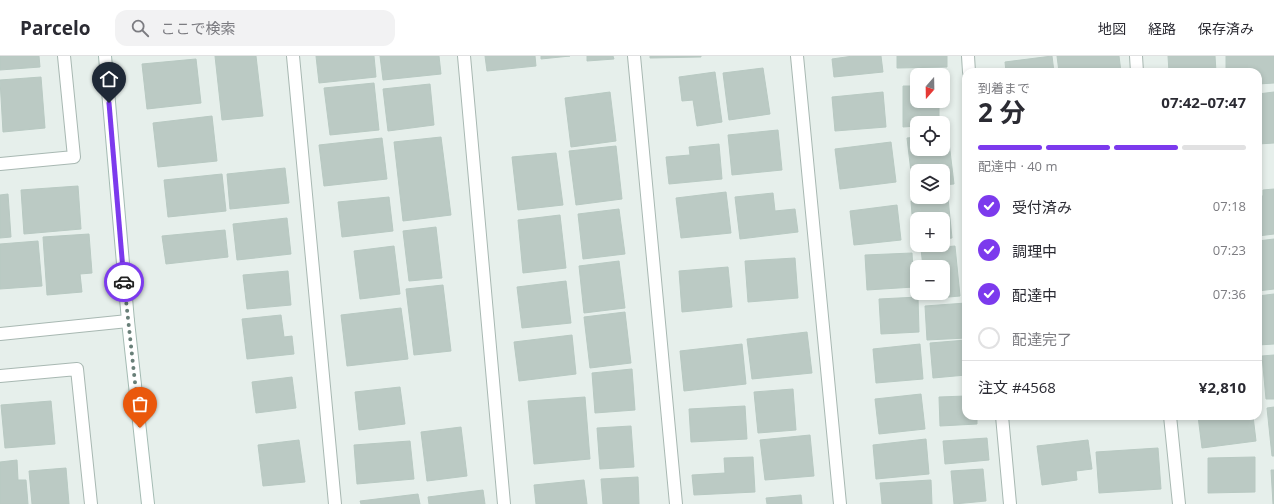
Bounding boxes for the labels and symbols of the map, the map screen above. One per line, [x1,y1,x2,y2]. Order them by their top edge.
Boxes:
pin [92,62,126,103]
north arrow [910,68,950,108]
courier [104,262,144,302]
pin [123,387,157,428]

